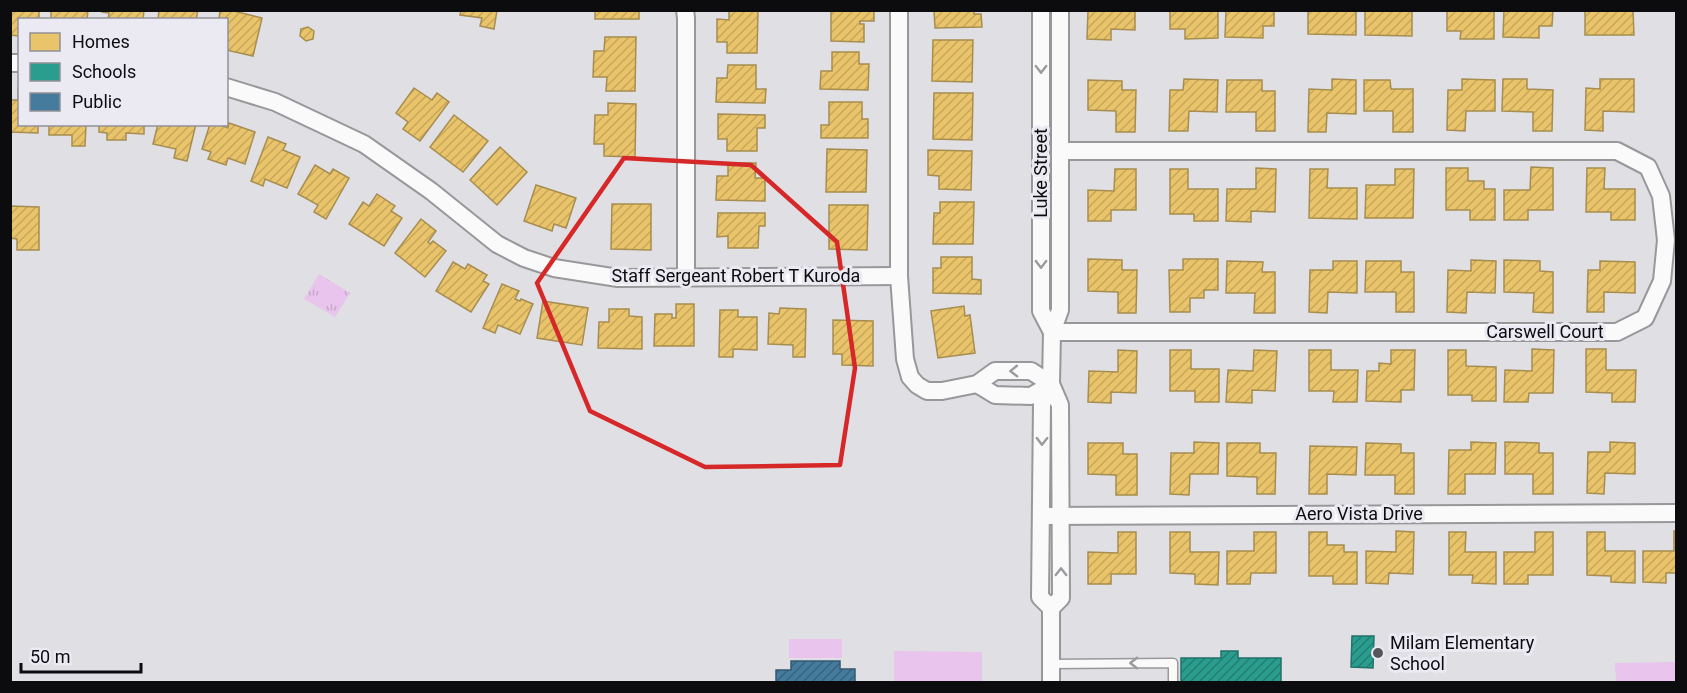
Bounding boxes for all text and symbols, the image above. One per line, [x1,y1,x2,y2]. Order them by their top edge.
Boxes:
legend [18,18,228,126]
text: Homes [72,31,130,52]
text: Schools [72,61,136,82]
one-way arrow [1035,64,1047,73]
text: Public [72,91,122,112]
street label: Luke Street [1030,128,1051,218]
one-way arrow [1035,259,1047,268]
street label: Staff Sergeant Robert T Kuroda [612,265,860,286]
street label: Carswell Court [1486,321,1604,342]
one-way arrow [1009,365,1018,377]
one-way arrow [1035,436,1048,445]
street label: Aero Vista Drive [1295,503,1423,524]
one-way arrow [1055,567,1067,576]
place label: Milam Elementary School [1390,632,1535,674]
scale bar [21,636,141,674]
text: 50 m [30,646,70,667]
marker: Milam Elementary School [1371,646,1385,660]
one-way arrow [1130,657,1139,669]

